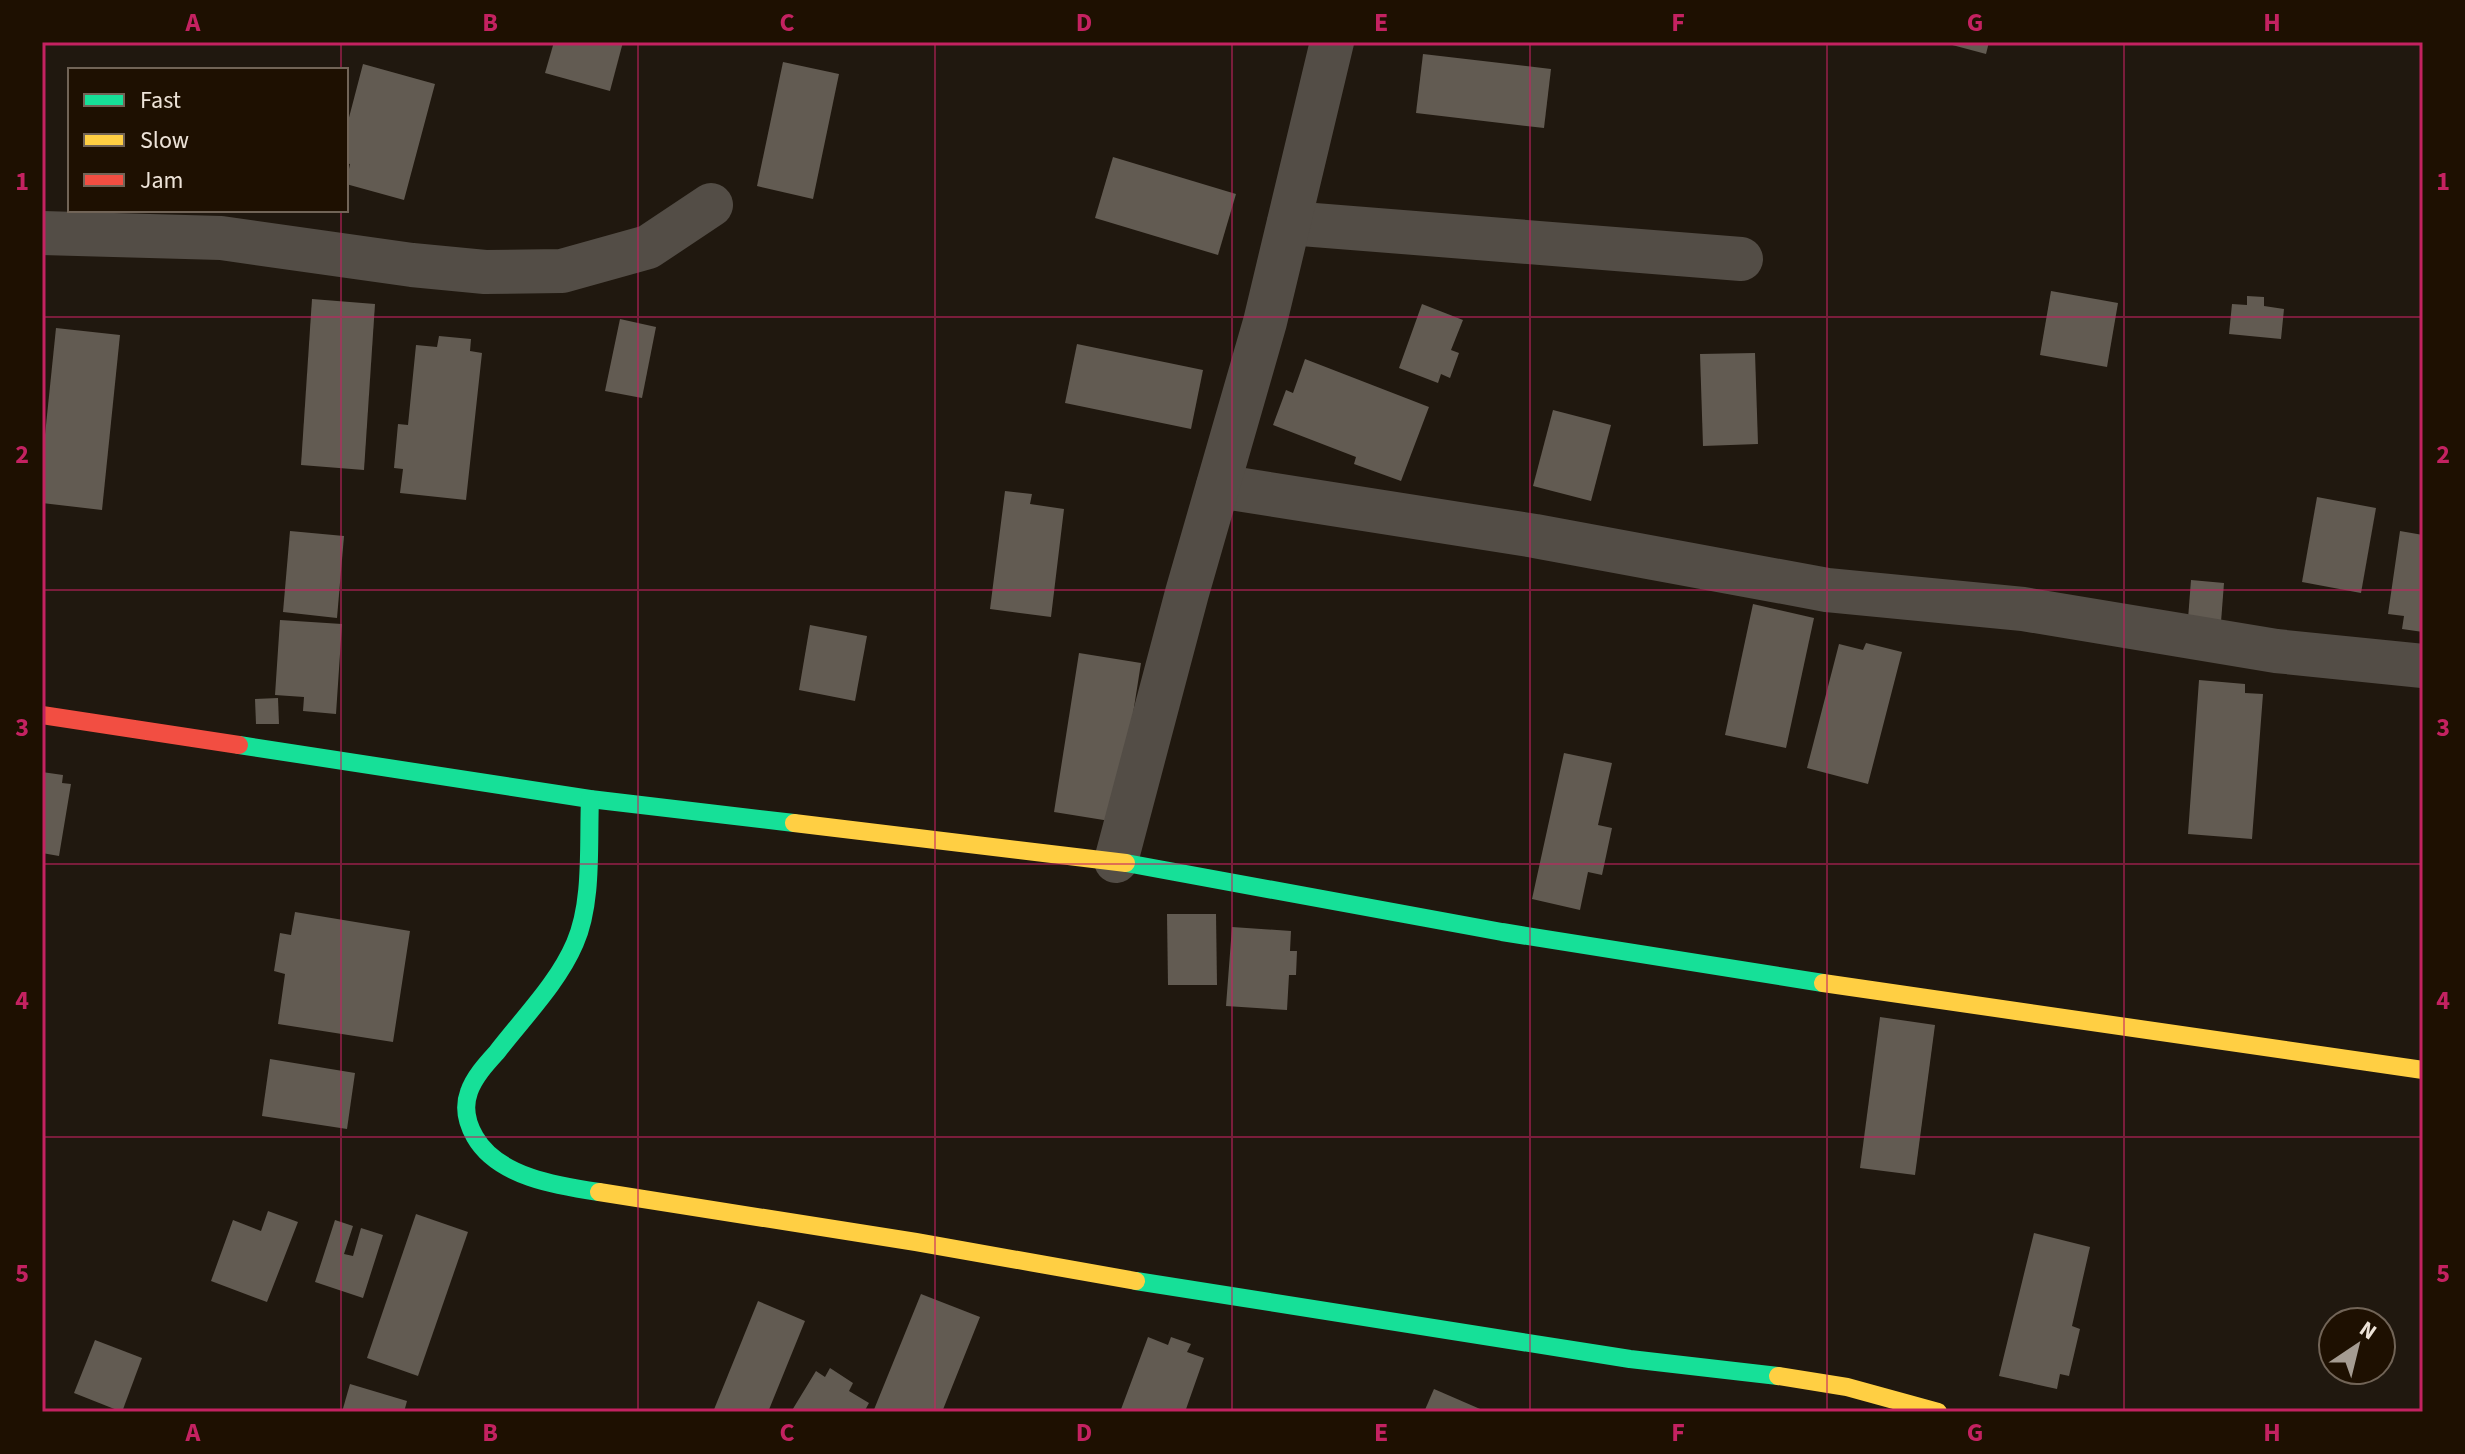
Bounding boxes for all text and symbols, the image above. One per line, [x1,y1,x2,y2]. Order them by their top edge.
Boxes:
text: A [185,4,202,41]
text: B [482,4,498,41]
text: C [779,4,795,41]
text: D [1076,4,1092,41]
text: E [1374,4,1388,41]
text: F [1671,4,1685,41]
text: G [1967,4,1983,41]
text: H [2263,4,2281,41]
legend [68,68,348,212]
text: Fast [140,83,181,118]
text: Slow [140,123,189,158]
text: 1 [15,163,29,200]
text: Jam [140,163,184,198]
text: 1 [2436,163,2450,200]
text: 2 [15,436,29,473]
text: 2 [2436,436,2450,473]
text: 3 [15,709,29,746]
text: 3 [2436,709,2450,746]
text: 4 [15,982,29,1019]
text: 4 [2436,982,2450,1019]
text: 5 [15,1255,29,1292]
text: 5 [2436,1255,2450,1292]
north arrow [2317,1306,2397,1386]
text: N [2353,1313,2383,1348]
text: A [185,1414,202,1451]
text: B [482,1414,498,1451]
text: C [779,1414,795,1451]
text: D [1076,1414,1092,1451]
text: E [1374,1414,1388,1451]
text: F [1671,1414,1685,1451]
text: G [1967,1414,1983,1451]
text: H [2263,1414,2281,1451]

